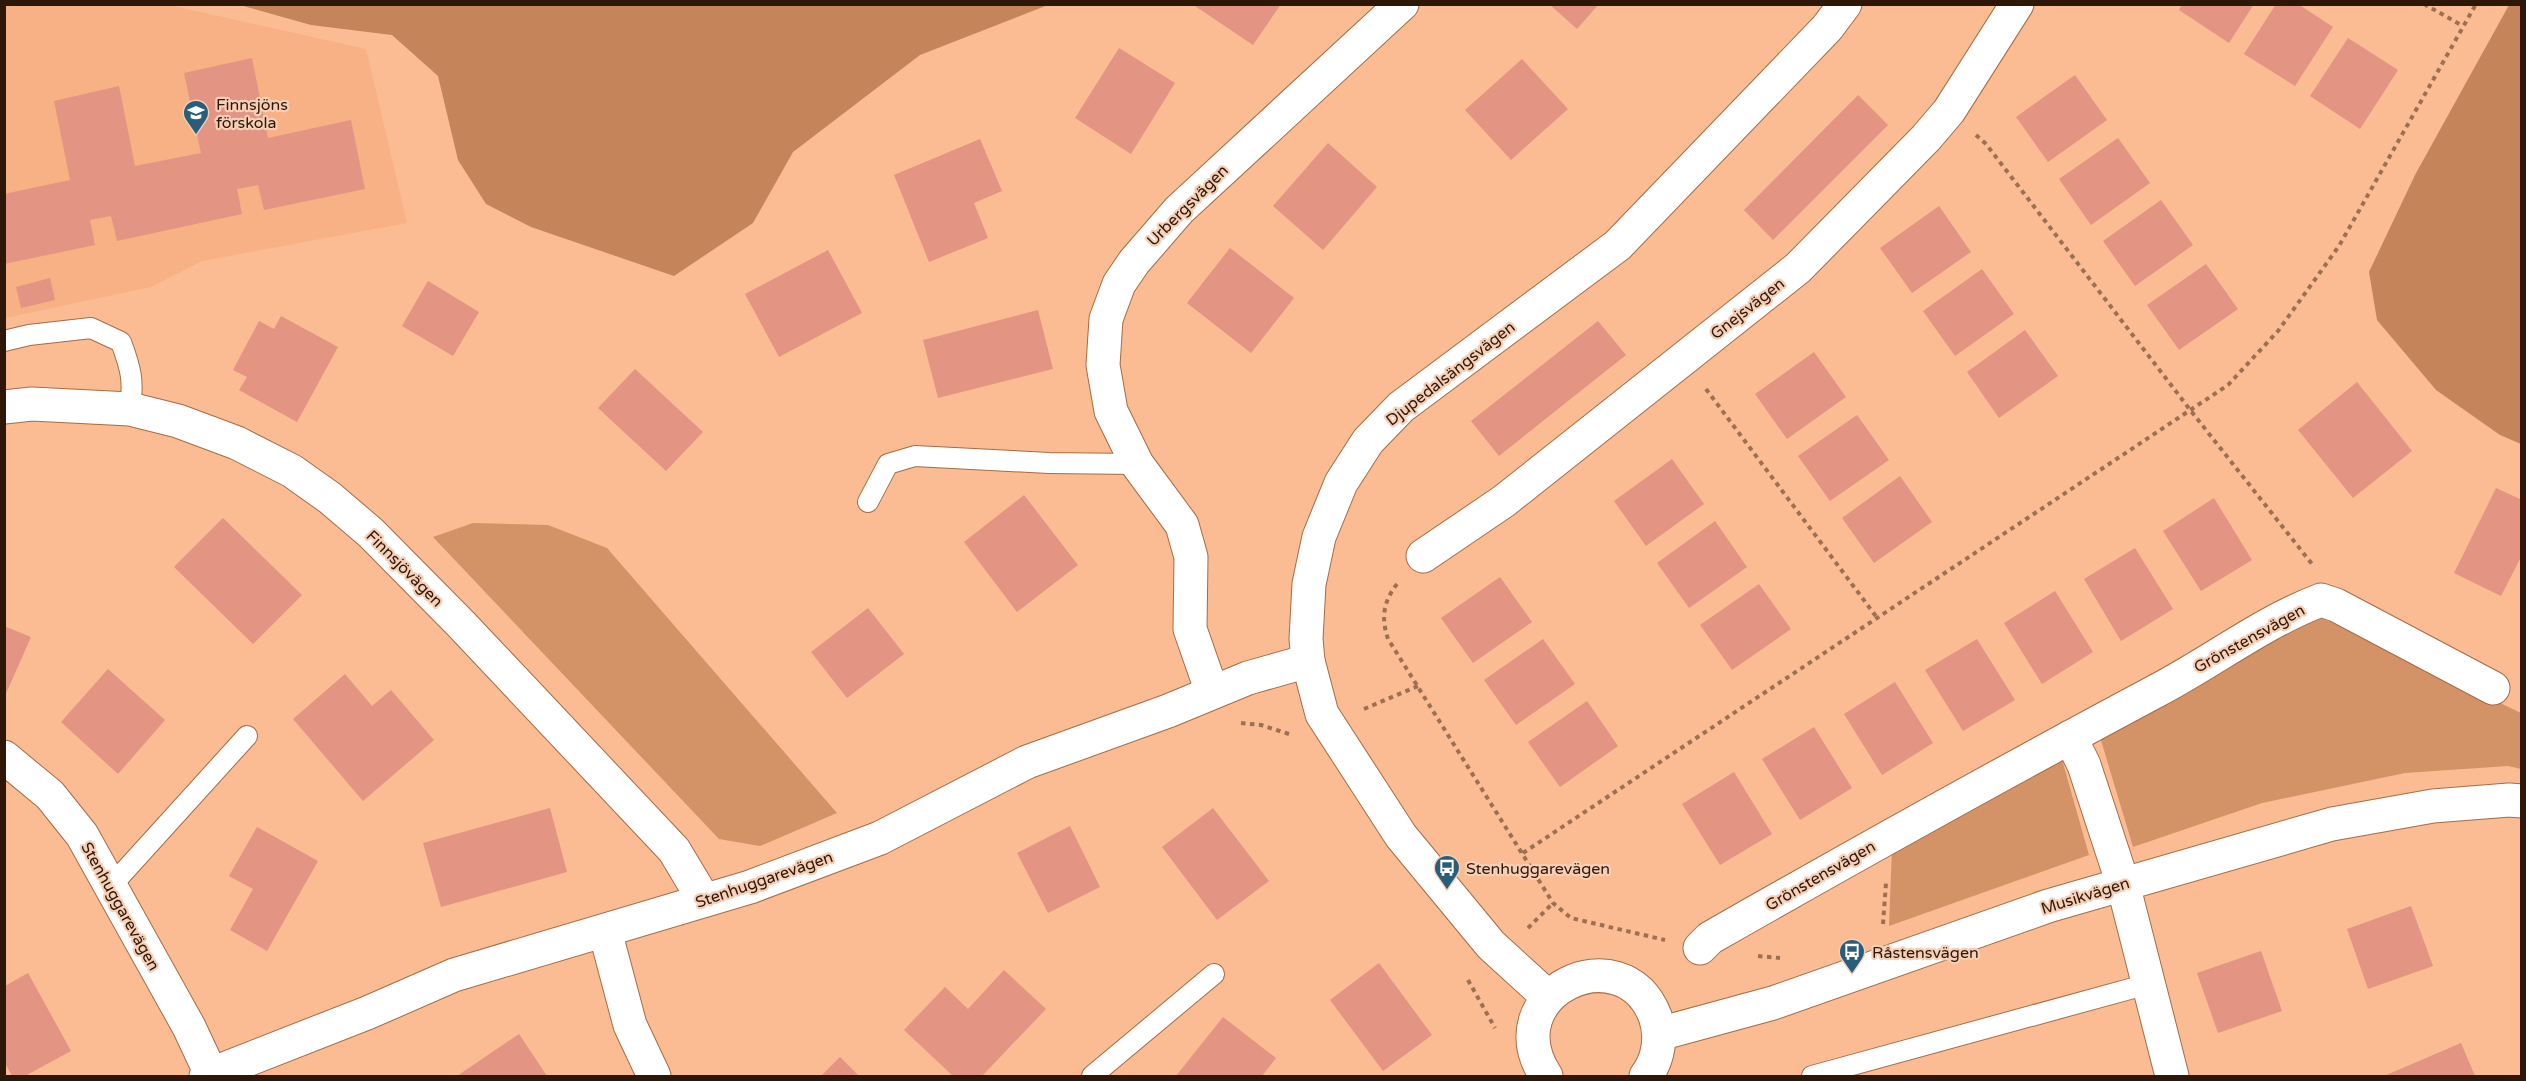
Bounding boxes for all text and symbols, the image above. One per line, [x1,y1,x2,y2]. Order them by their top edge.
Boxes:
place label: Finnsjöns förskola [216,95,288,133]
school or university icon: Finnsjöns förskola [181,98,211,136]
street label: Urbergsvägen [1143,161,1233,251]
street label: Gnejsvägen [1706,274,1789,344]
street label: Djupedalsängsvägen [1382,317,1519,430]
street label: Finnsjövägen [362,526,447,611]
street label: Grönstensvägen [2191,600,2308,678]
street label: Grönstensvägen [1762,836,1879,915]
street label: Stenhuggarevägen [76,839,164,974]
street label: Stenhuggarevägen [693,847,836,913]
bus stop icon: Stenhuggarevägen [1432,853,1462,891]
place label: Stenhuggarevägen [1466,859,1610,879]
street label: Musikvägen [2039,873,2132,919]
bus stop icon: Råstensvägen [1837,937,1867,975]
place label: Råstensvägen [1872,943,1979,963]

